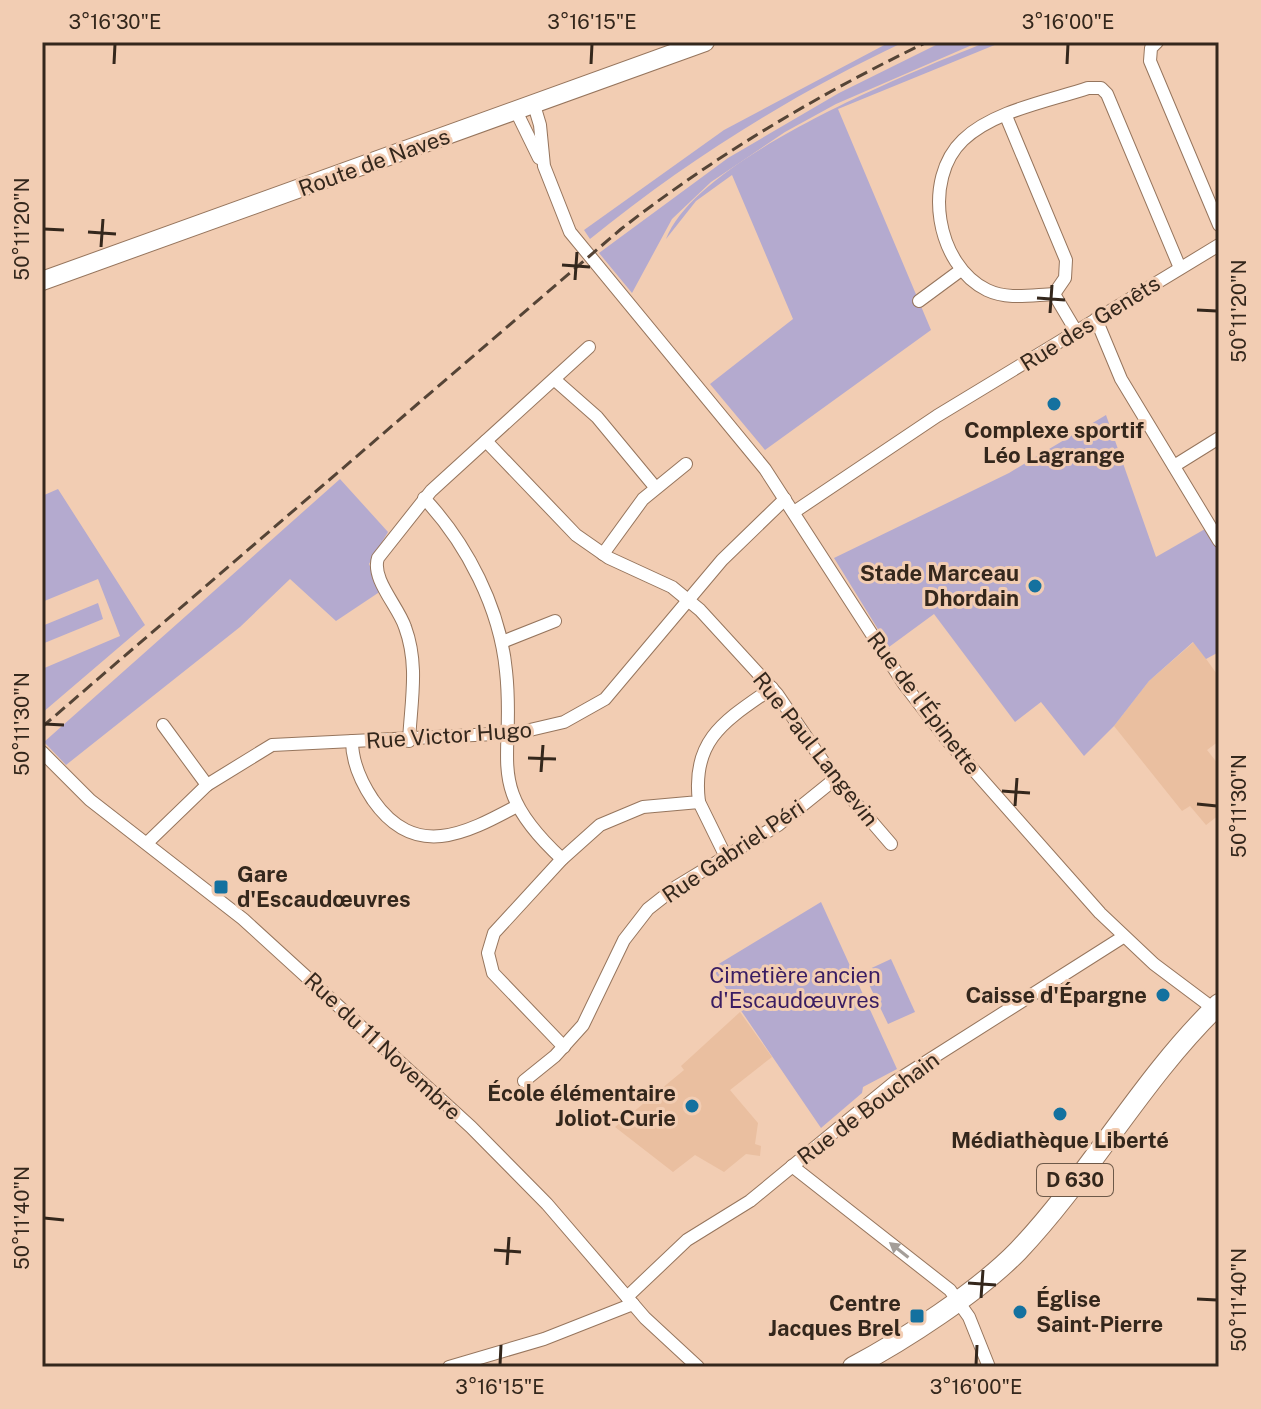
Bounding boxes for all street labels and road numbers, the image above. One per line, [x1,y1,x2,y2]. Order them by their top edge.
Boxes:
street label: Route de Naves [295,123,453,201]
street label: Rue des Genêts [1015,270,1165,376]
street label: Rue de l'Épinette [862,627,986,779]
street label: Rue Paul Langevin [748,667,884,831]
street label: Rue Victor Hugo [365,716,533,754]
street label: Rue Gabriel Péri [657,794,809,908]
street label: Rue du 11 Novembre [299,967,467,1125]
street label: Rue de Bouchain [792,1046,944,1170]
road number: D 630 [1037,1164,1113,1196]

